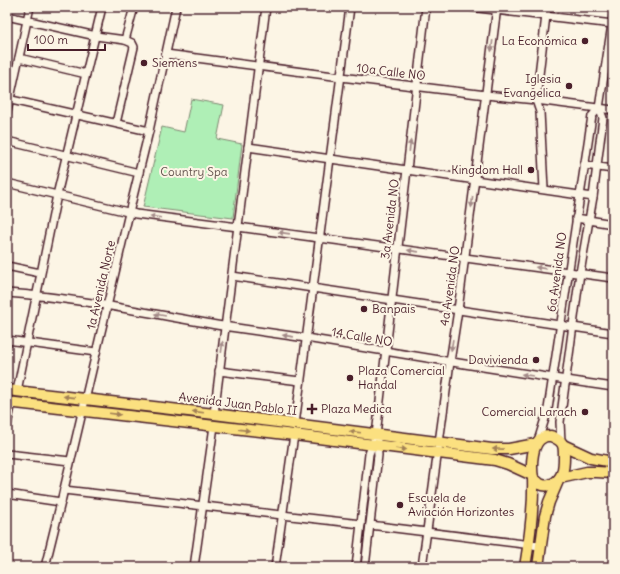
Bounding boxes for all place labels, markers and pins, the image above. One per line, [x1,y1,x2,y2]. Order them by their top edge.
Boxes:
place label: La Económica [501,33,577,48]
marker: La Económica [580,36,590,46]
place label: Siemens [152,55,197,70]
marker: Siemens [139,58,149,68]
place label: Iglesia Evangelica [503,71,561,100]
marker: Iglesia Evangelica [564,81,574,91]
place label: Kingdom Hall [451,162,523,177]
marker: Kingdom Hall [526,165,536,175]
place label: Banpais [372,301,416,316]
marker: Banpais [359,304,369,314]
place label: Davivienda [468,352,528,367]
marker: Davivienda [531,355,541,365]
place label: Plaza Comercial Handal [358,363,445,392]
marker: Plaza Comercial Handal [345,373,355,383]
place label: Plaza Medica [321,401,392,416]
marker: Plaza Medica [306,403,318,415]
place label: Comercial Larach [482,404,577,419]
marker: Comercial Larach [580,407,590,417]
place label: Escuela de Aviación Horizontes [408,490,514,519]
marker: Escuela de Aviación Horizontes [395,500,405,510]

